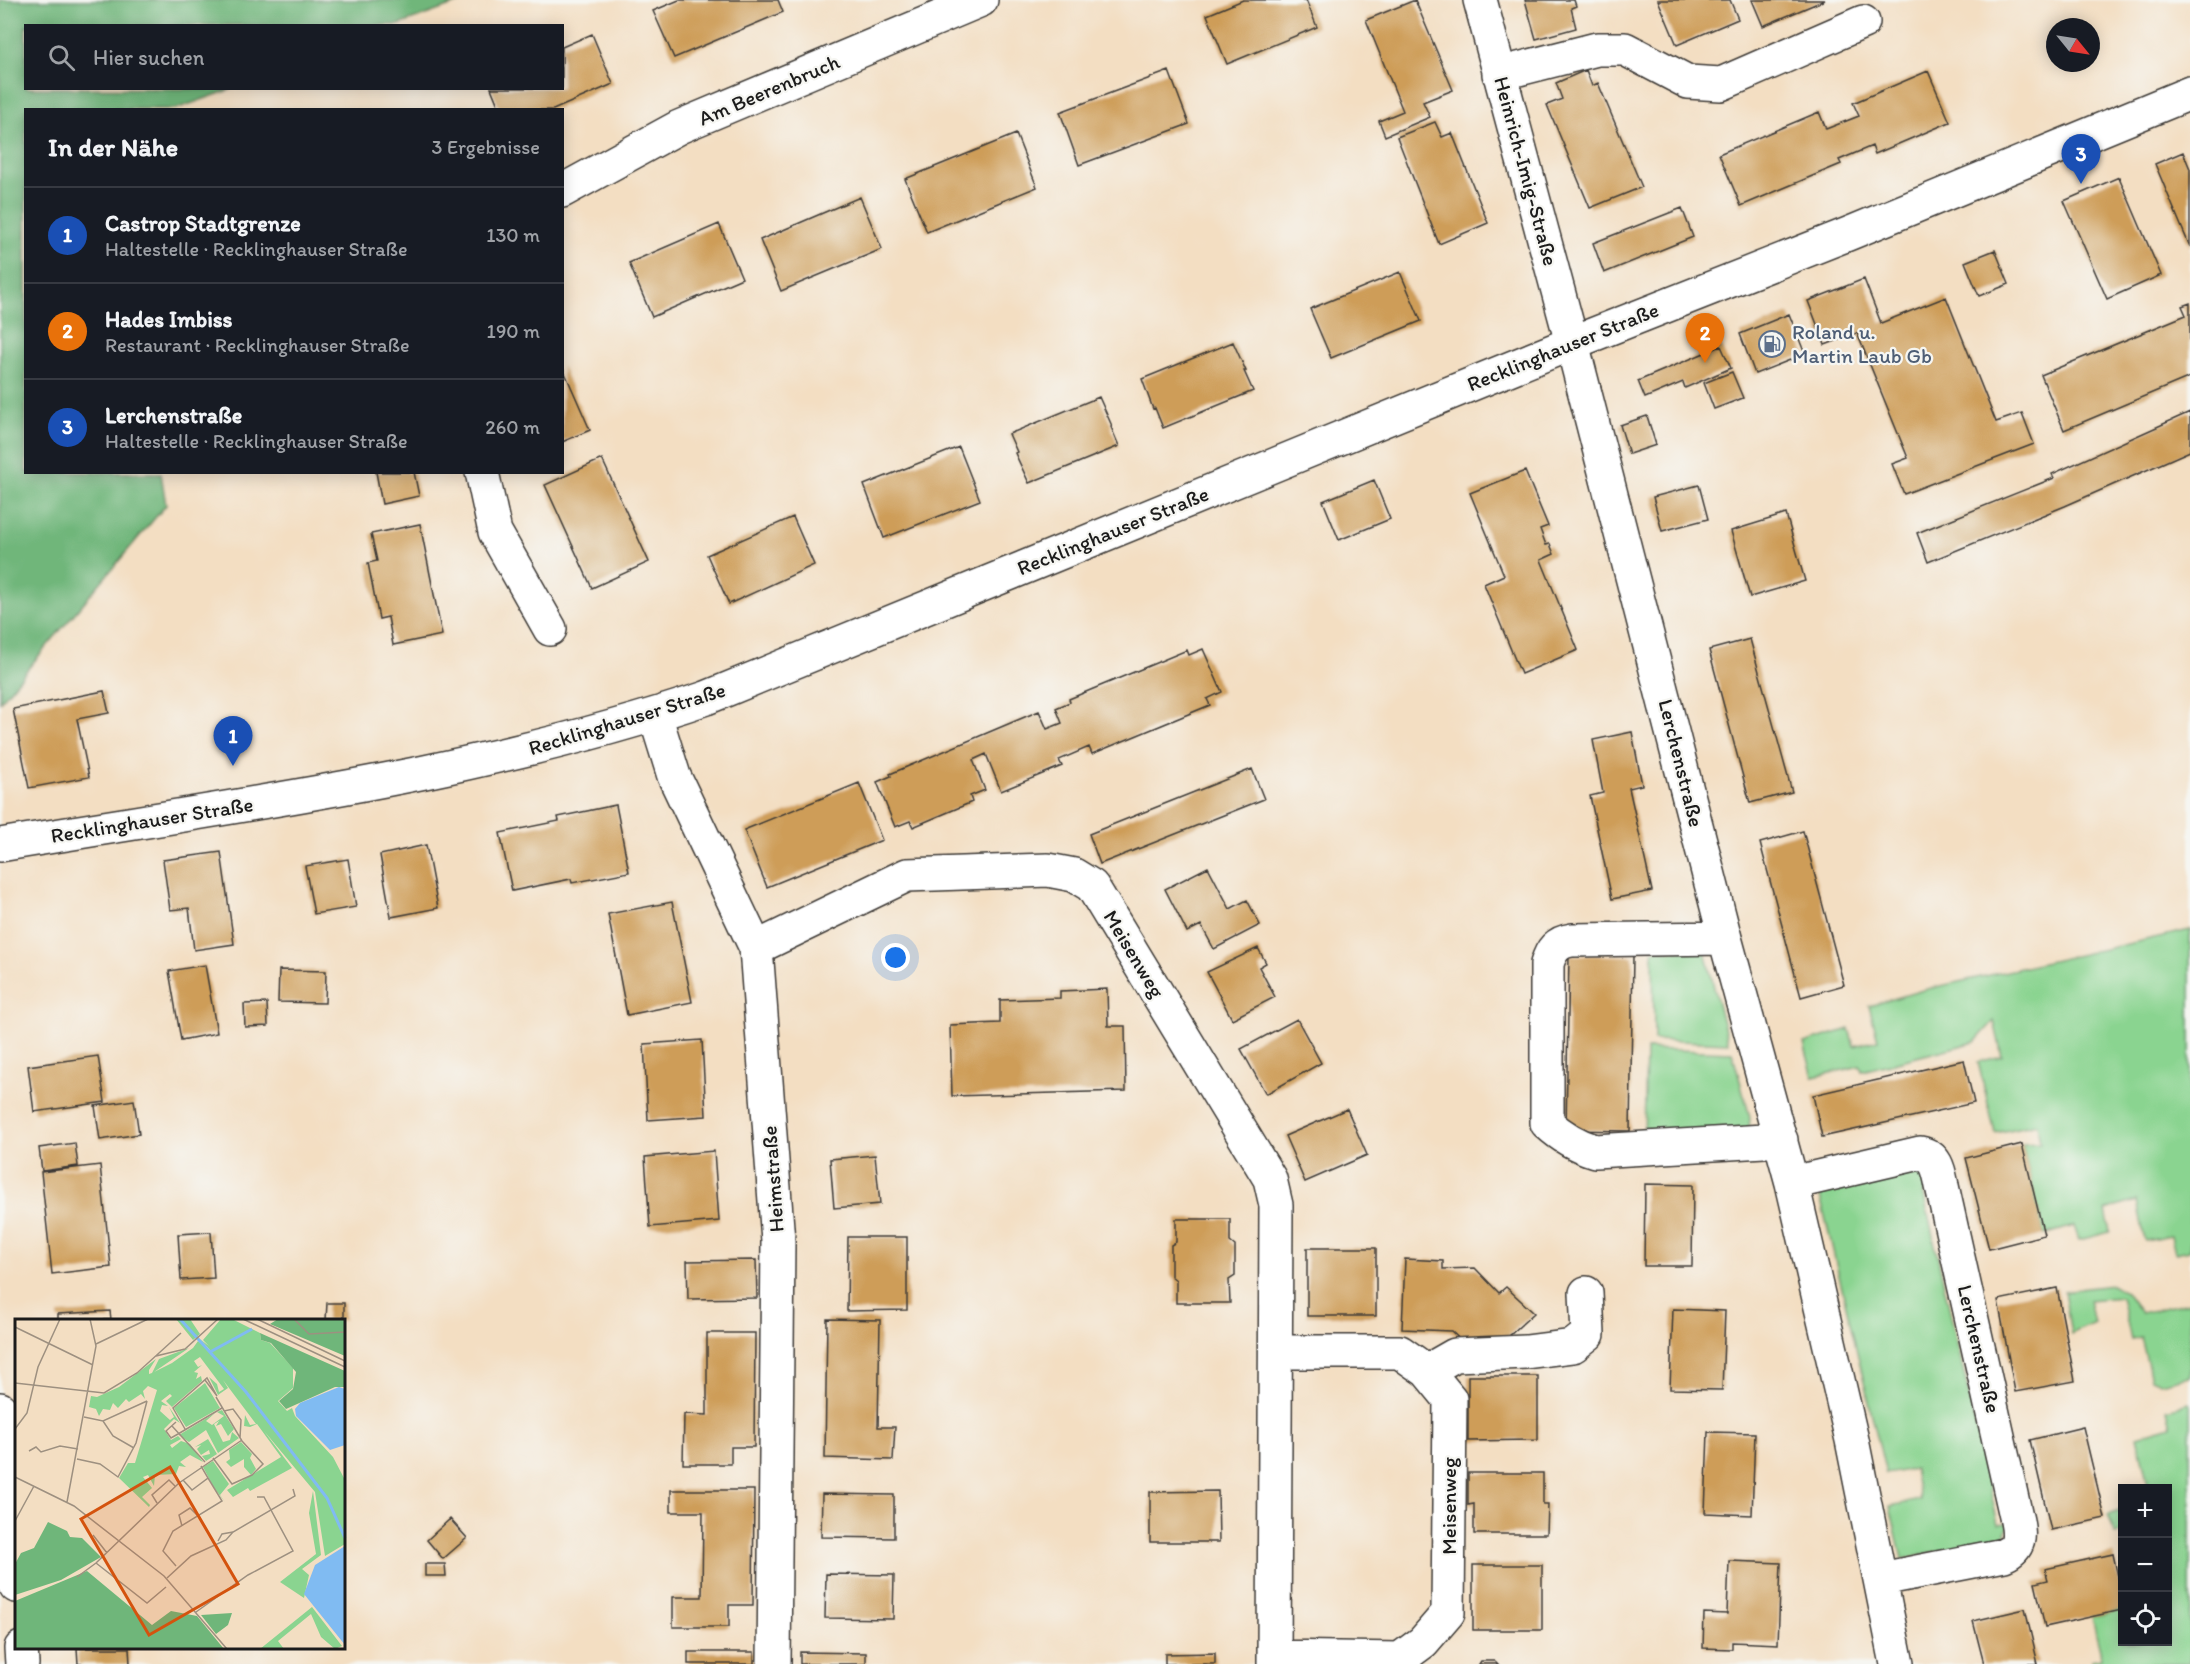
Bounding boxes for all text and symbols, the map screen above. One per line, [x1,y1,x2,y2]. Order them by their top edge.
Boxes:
north arrow [2046,18,2100,72]
search box [24,24,564,90]
icon: search [45,41,78,74]
text: Hier suchen [93,44,204,71]
street label: Am Beerenbruch [694,48,844,131]
street label: Heinrich-Imig-Straße [1489,74,1564,268]
text: In der Nähe [48,131,178,163]
pin: 3 [2062,134,2100,184]
text: 3 Ergebnisse [432,135,540,159]
text: Castrop Stadtgrenze [105,210,301,237]
text: 1 [63,223,72,247]
text: 130 m [486,223,540,247]
text: Haltestelle · Recklinghauser Straße [105,237,407,261]
street label: Recklinghauser Straße [1463,297,1662,396]
text: Hades Imbiss [105,306,232,333]
pin: 2 [1686,314,1724,363]
text: 2 [62,319,73,343]
text: 190 m [487,319,540,343]
place label: Roland u. Martin Laub Gb [1792,319,1932,368]
fuel station icon: Roland u. Martin Laub Gb [1757,329,1787,359]
text: Restaurant · Recklinghauser Straße [105,333,410,357]
text: Lerchenstraße [105,402,242,429]
text: 3 [62,415,73,439]
text: 260 m [485,415,540,439]
text: Haltestelle · Recklinghauser Straße [105,429,407,453]
street label: Recklinghauser Straße [1013,481,1212,580]
street label: Recklinghauser Straße [525,677,728,760]
street label: Lerchenstraße [1654,696,1709,829]
pin: 1 [214,716,252,766]
street label: Recklinghauser Straße [49,791,255,848]
street label: Meisenweg [1099,905,1170,1002]
your location [881,943,910,972]
street label: Heimstraße [756,1125,789,1233]
street label: Lerchenstraße [1953,1282,2006,1415]
inset map [15,1319,345,1649]
street label: Meisenweg [1436,1457,1461,1555]
map controls [2118,1484,2172,1646]
button: + [2118,1484,2172,1538]
button: − [2118,1538,2172,1592]
button: locate [2118,1592,2172,1646]

